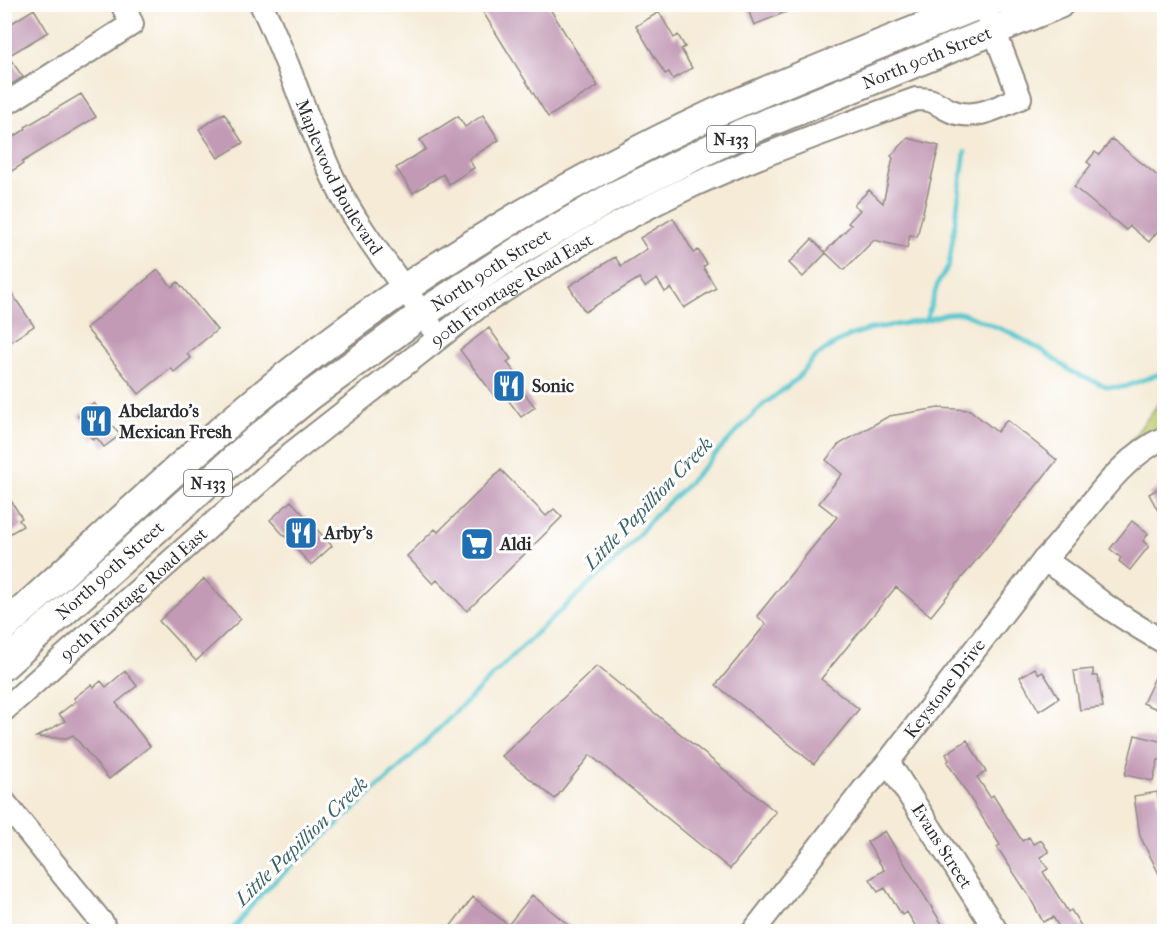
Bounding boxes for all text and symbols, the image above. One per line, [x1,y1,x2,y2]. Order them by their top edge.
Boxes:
street label: North 90th Street [859,22,995,94]
street label: Maplewood Boulevard [291,96,387,259]
road number: N-133 [707,126,755,152]
street label: North 90th Street [427,224,555,316]
street label: 90th Frontage Road East [427,229,597,351]
restaurant icon: Sonic [491,368,527,404]
place label: Sonic [532,376,574,397]
place label: Abelardo's Mexican Fresh [118,401,233,443]
restaurant icon: Abelardo's Mexican Fresh [78,403,114,439]
water label: Little Papillion Creek [578,432,718,576]
road number: N-133 [184,470,232,496]
restaurant icon: Arby's [283,515,319,551]
street label: North 90th Street [52,517,169,625]
street label: 90th Frontage Road East [56,523,212,666]
place label: Arby's [323,523,373,544]
supermarket icon: Aldi [459,526,495,562]
place label: Aldi [499,534,532,555]
street label: Keystone Drive [900,635,990,743]
water label: Little Papillion Creek [229,772,372,912]
street label: Evans Street [907,800,977,893]

